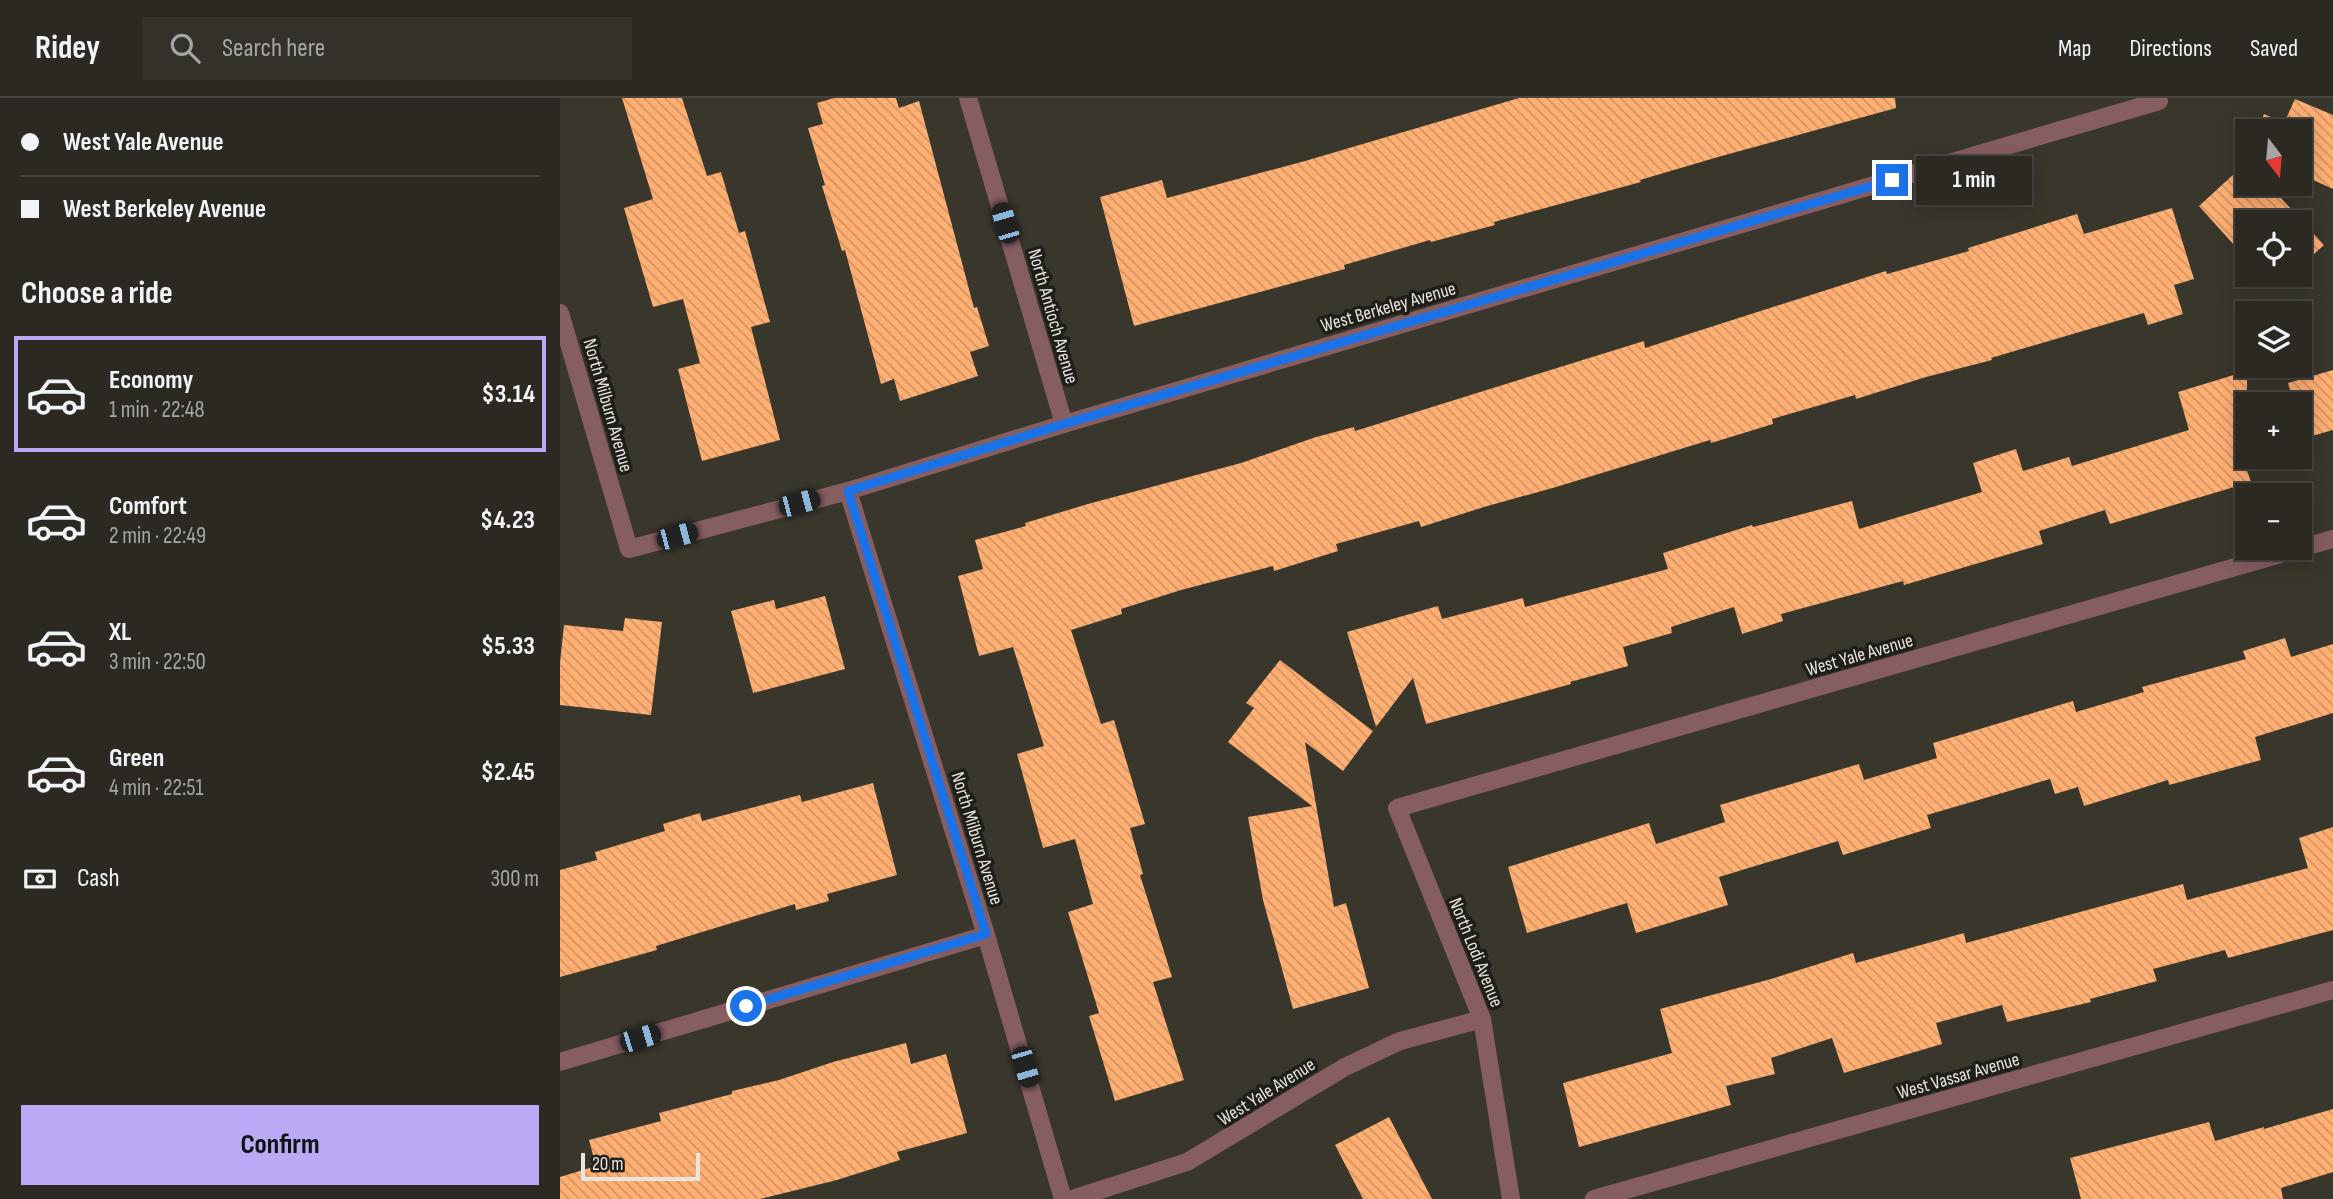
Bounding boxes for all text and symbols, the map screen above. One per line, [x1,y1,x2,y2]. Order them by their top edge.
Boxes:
search box [142,17,632,80]
text: Ridey [35,28,100,68]
icon: search [166,29,204,67]
text: Search here [222,33,325,64]
text: Map [2058,34,2091,63]
text: Directions [2129,34,2212,63]
text: Saved [2250,34,2298,63]
north arrow [2235,119,2312,196]
map controls [2235,119,2312,560]
text: West Yale Avenue [63,127,224,158]
callout: 1 min [1916,155,2032,204]
route end [1876,164,1908,196]
text: 1 min [1953,166,1995,194]
text: West Berkeley Avenue [63,194,266,225]
car [990,200,1021,246]
button: locate [2235,210,2312,287]
street label: North Antioch Avenue [1022,246,1083,387]
text: Choose a ride [21,274,173,313]
street label: West Berkeley Avenue [1318,277,1459,338]
button: layers [2235,301,2312,378]
street label: North Milburn Avenue [578,336,638,475]
icon: car [25,363,88,426]
text: Economy [109,365,193,396]
text: $3.14 [481,379,535,410]
button: + [2235,392,2312,469]
text: 1 min · 22:48 [109,396,205,424]
button: − [2235,483,2312,560]
car [776,487,823,519]
icon: car [25,489,88,552]
text: Comfort [109,491,187,522]
text: $4.23 [480,505,535,536]
car [654,520,701,552]
text: 2 min · 22:49 [109,522,206,550]
icon: car [25,615,88,678]
text: XL [109,617,131,648]
street label: West Yale Avenue [1803,629,1916,682]
text: $5.33 [481,631,535,662]
text: 3 min · 22:50 [109,648,206,676]
icon: car [25,741,88,804]
text: Green [109,743,164,774]
text: $2.45 [481,757,535,788]
street label: North Milburn Avenue [945,769,1008,908]
text: 4 min · 22:51 [109,774,204,802]
icon: cash [21,860,59,898]
text: Cash [77,863,120,894]
text: 300 m [490,865,539,893]
street label: North Lodi Avenue [1443,895,1508,1011]
route start [730,990,762,1022]
car [617,1022,664,1054]
car [1010,1044,1041,1090]
street label: West Vassar Avenue [1895,1048,2022,1105]
street label: West Yale Avenue [1214,1053,1320,1131]
button: Confirm [21,1105,539,1185]
scale bar [581,1150,700,1182]
text: 20 m [592,1153,624,1176]

